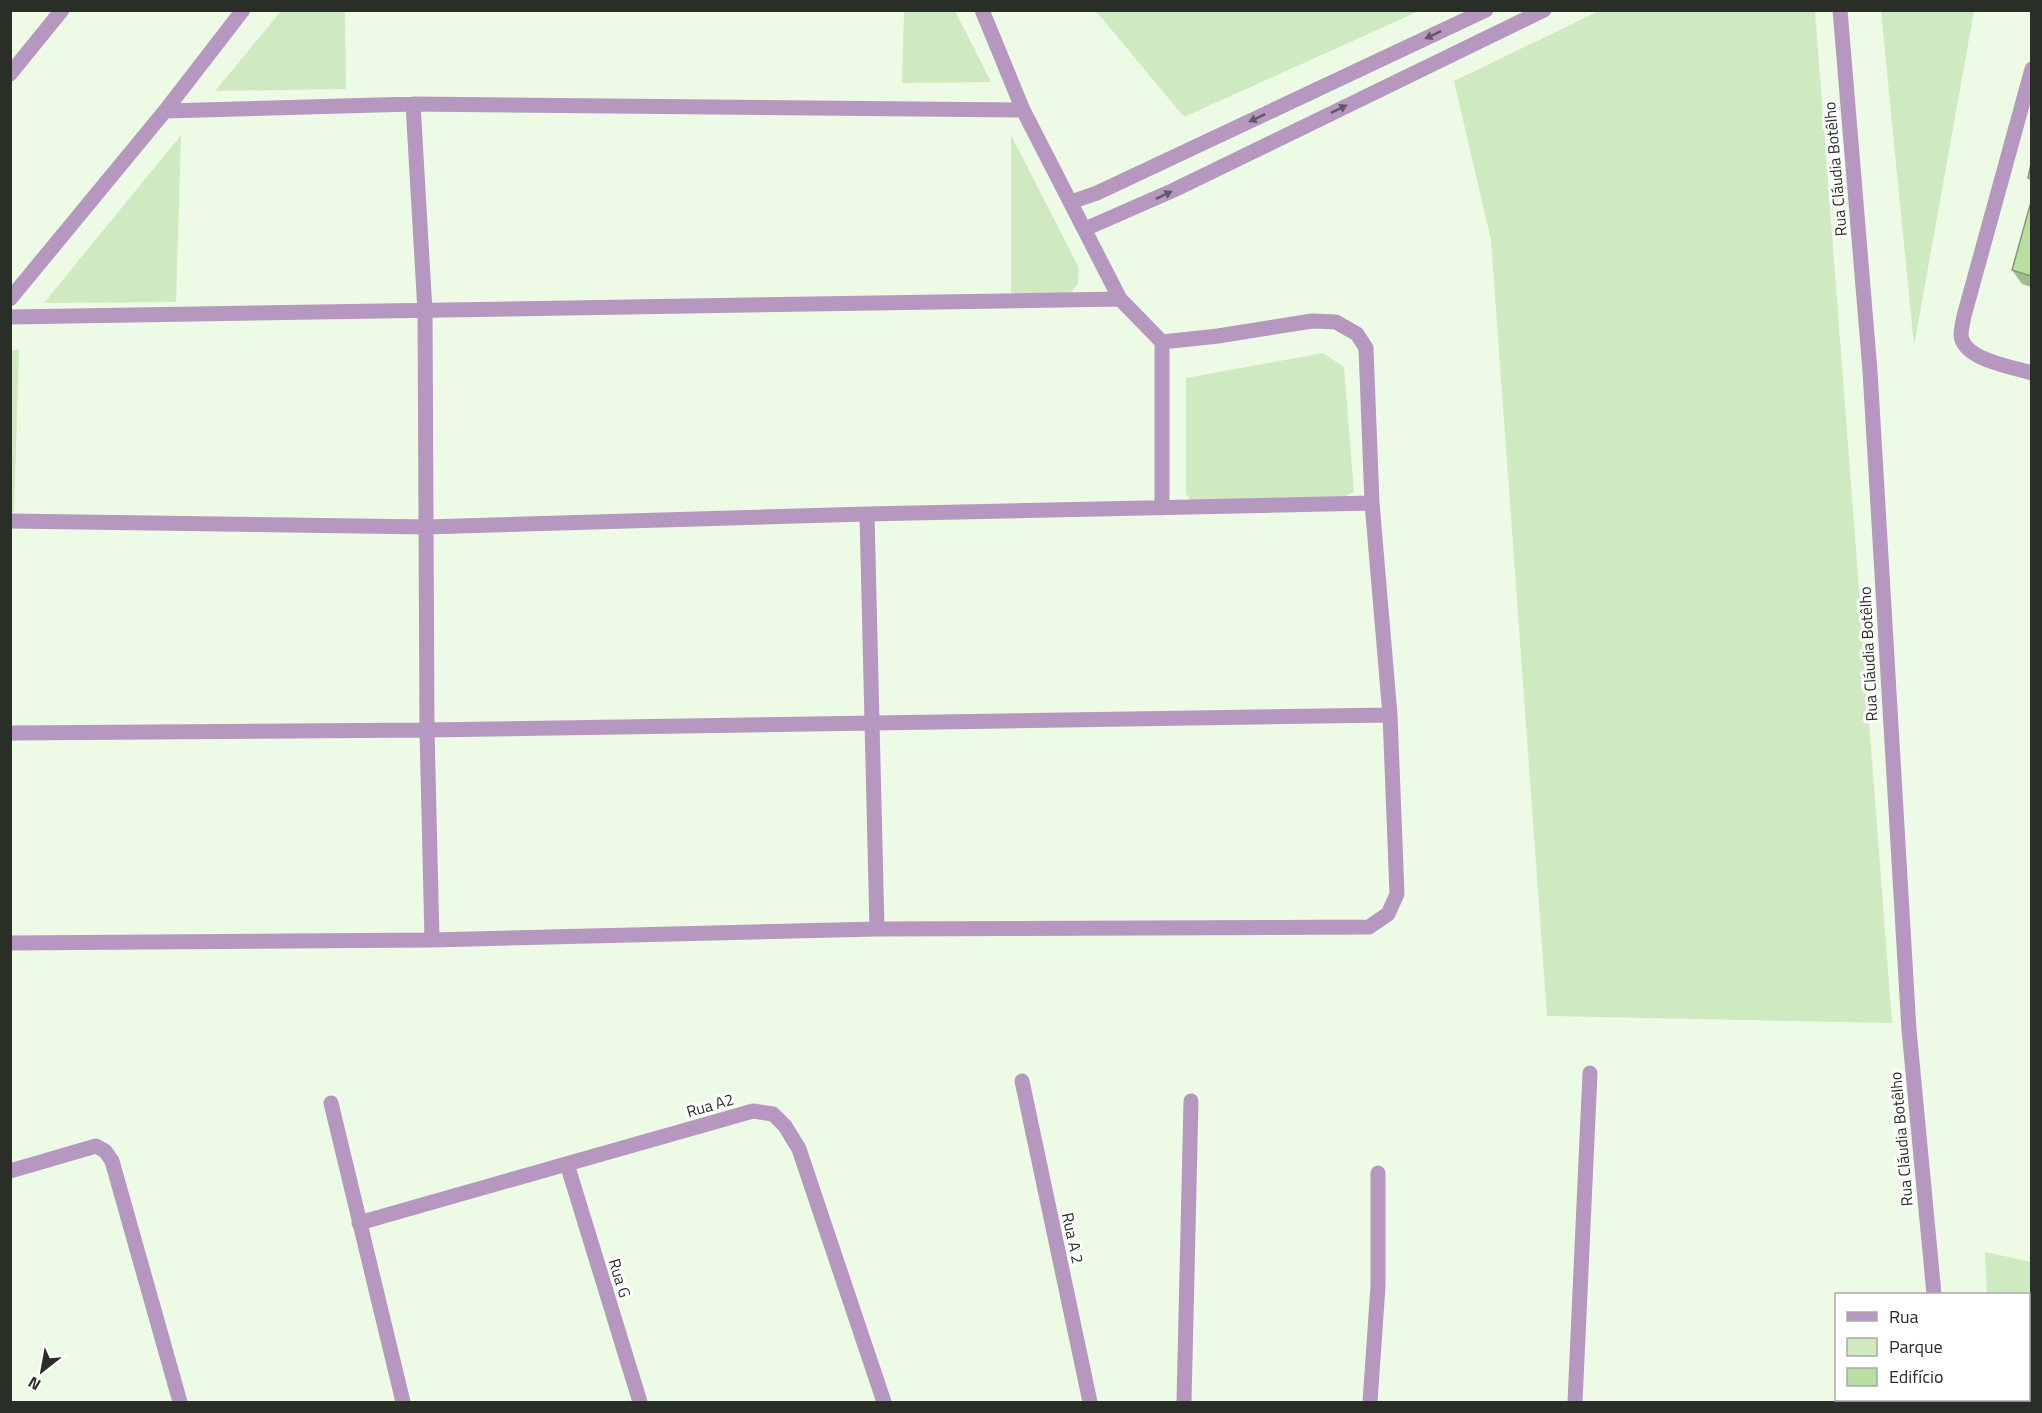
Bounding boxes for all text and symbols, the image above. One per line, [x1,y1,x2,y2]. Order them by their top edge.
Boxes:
one-way arrow [1425,31,1442,40]
street label: Rua Cláudia Botêlho [1817,101,1853,237]
one-way arrow [1330,105,1347,114]
one-way arrow [1248,114,1265,123]
one-way arrow [1155,190,1173,200]
street label: Rua Cláudia Botêlho [1852,586,1884,722]
street label: Rua Cláudia Botêlho [1883,1071,1919,1207]
street label: Rua A2 [683,1087,737,1123]
street label: Rua A 2 [1056,1210,1090,1266]
street label: Rua G [603,1256,637,1300]
legend [1835,1293,2030,1401]
text: Rua [1889,1303,1919,1330]
text: Parque [1889,1333,1943,1360]
north arrow [12,1341,72,1401]
text: Edifício [1889,1363,1943,1390]
text: N [23,1371,45,1397]

